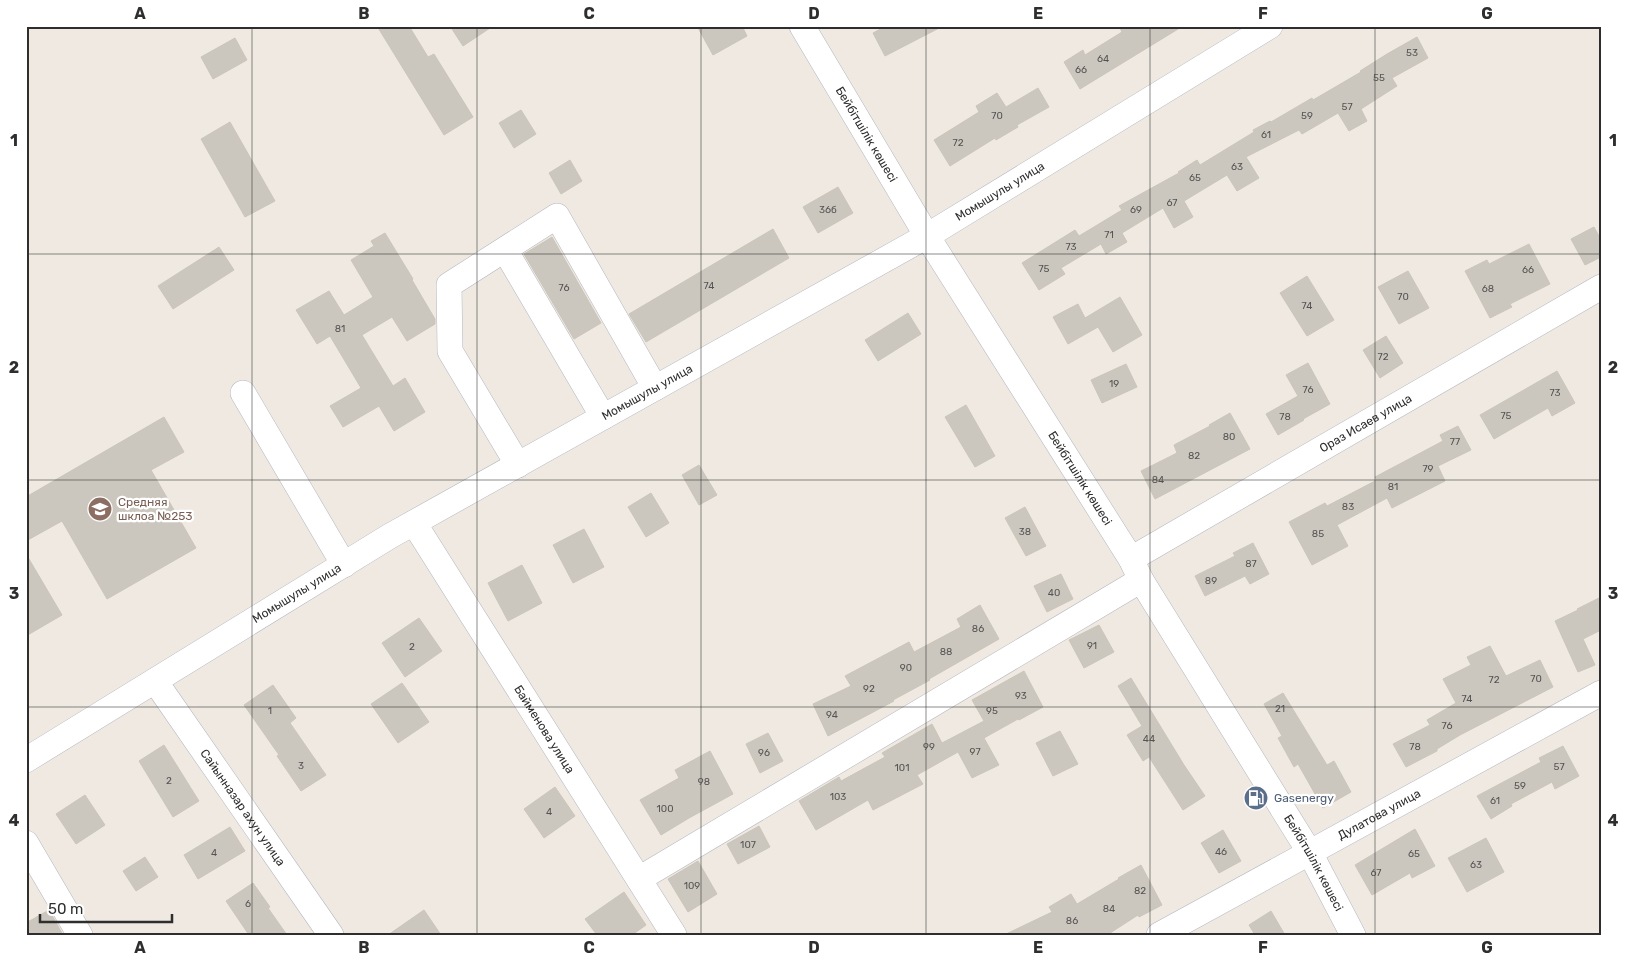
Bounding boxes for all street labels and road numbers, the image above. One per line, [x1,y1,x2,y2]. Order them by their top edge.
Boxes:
street label: Бейбітшілік көшесі [833,84,900,185]
street label: Момышулы улица [953,159,1047,224]
street label: Момышулы улица [599,361,695,423]
street label: Ораз Исаев улица [1317,391,1414,455]
street label: Бейбітшілік көшесі [1045,429,1115,528]
street label: Момышулы улица [250,561,344,626]
street label: Байменова улица [511,683,577,776]
street label: Сайынназар ахун улица [197,746,288,869]
street label: Дулатова улица [1335,786,1423,843]
street label: Бейбітшілік көшесі [1281,812,1346,913]

